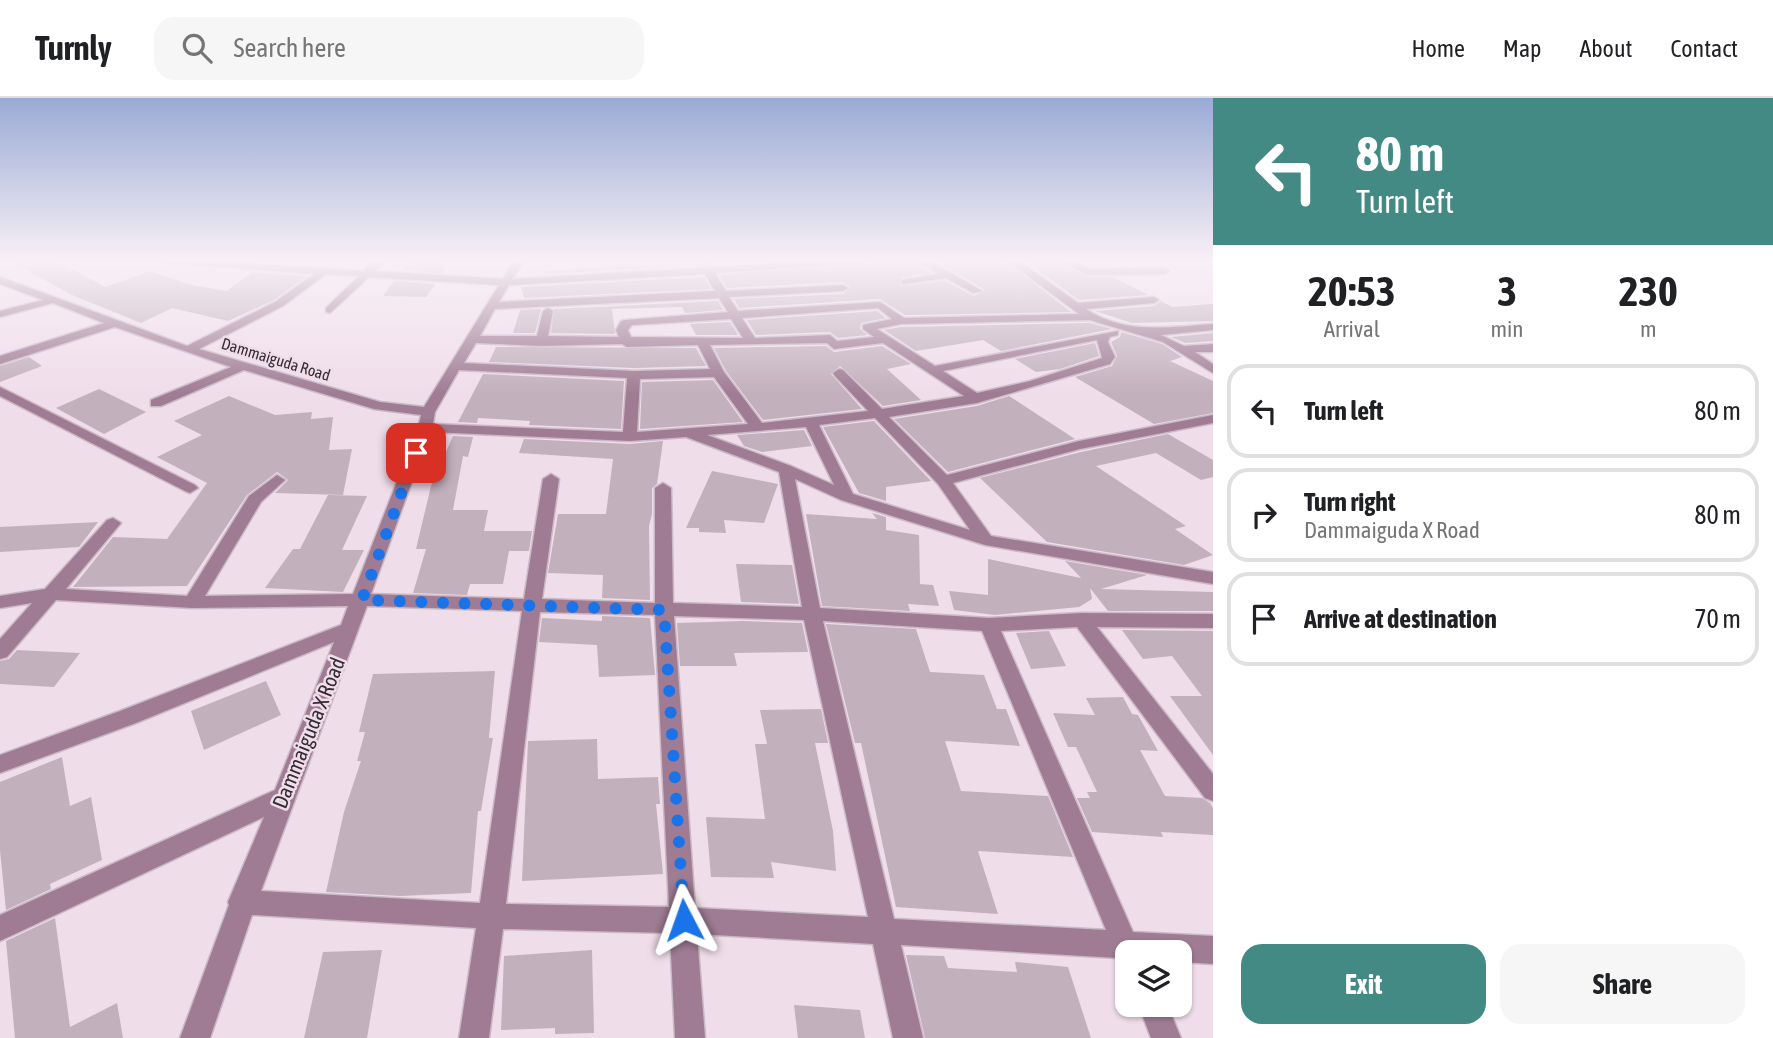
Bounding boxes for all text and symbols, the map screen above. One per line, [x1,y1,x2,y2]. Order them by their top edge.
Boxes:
search box [154,17,644,80]
text: Turnly [35,29,112,67]
icon: search [178,29,216,67]
text: Search here [234,33,346,63]
text: Home [1411,35,1465,62]
text: Map [1503,35,1541,62]
text: About [1579,35,1632,62]
text: Contact [1670,35,1738,62]
text: 80 m [1356,125,1444,181]
icon: left [1241,126,1332,217]
text: Turn left [1356,183,1454,220]
text: 20:53 [1308,267,1395,315]
text: 3 [1497,267,1517,315]
text: 230 [1619,267,1678,315]
text: Arrival [1324,316,1380,342]
text: min [1491,316,1524,342]
text: m [1640,316,1657,342]
street label: Dammaiguda Road [219,334,333,385]
icon: left [1245,392,1283,430]
text: Turn left [1304,396,1384,426]
text: 80 m [1694,396,1741,426]
pin [386,423,446,483]
icon: arrive [397,434,435,472]
text: Turn right [1304,487,1395,517]
icon: right [1245,496,1283,534]
text: 80 m [1694,500,1741,530]
text: Dammaiguda X Road [1304,517,1480,543]
icon: arrive [1245,600,1283,638]
text: Arrive at destination [1304,604,1497,634]
text: 70 m [1694,604,1741,634]
street label: Dammaiguda X Road [267,654,349,812]
position arrow [647,883,721,957]
map controls [1115,940,1192,1017]
button: layers [1115,940,1192,1017]
button: Exit [1241,944,1486,1024]
button: Share [1500,944,1745,1024]

